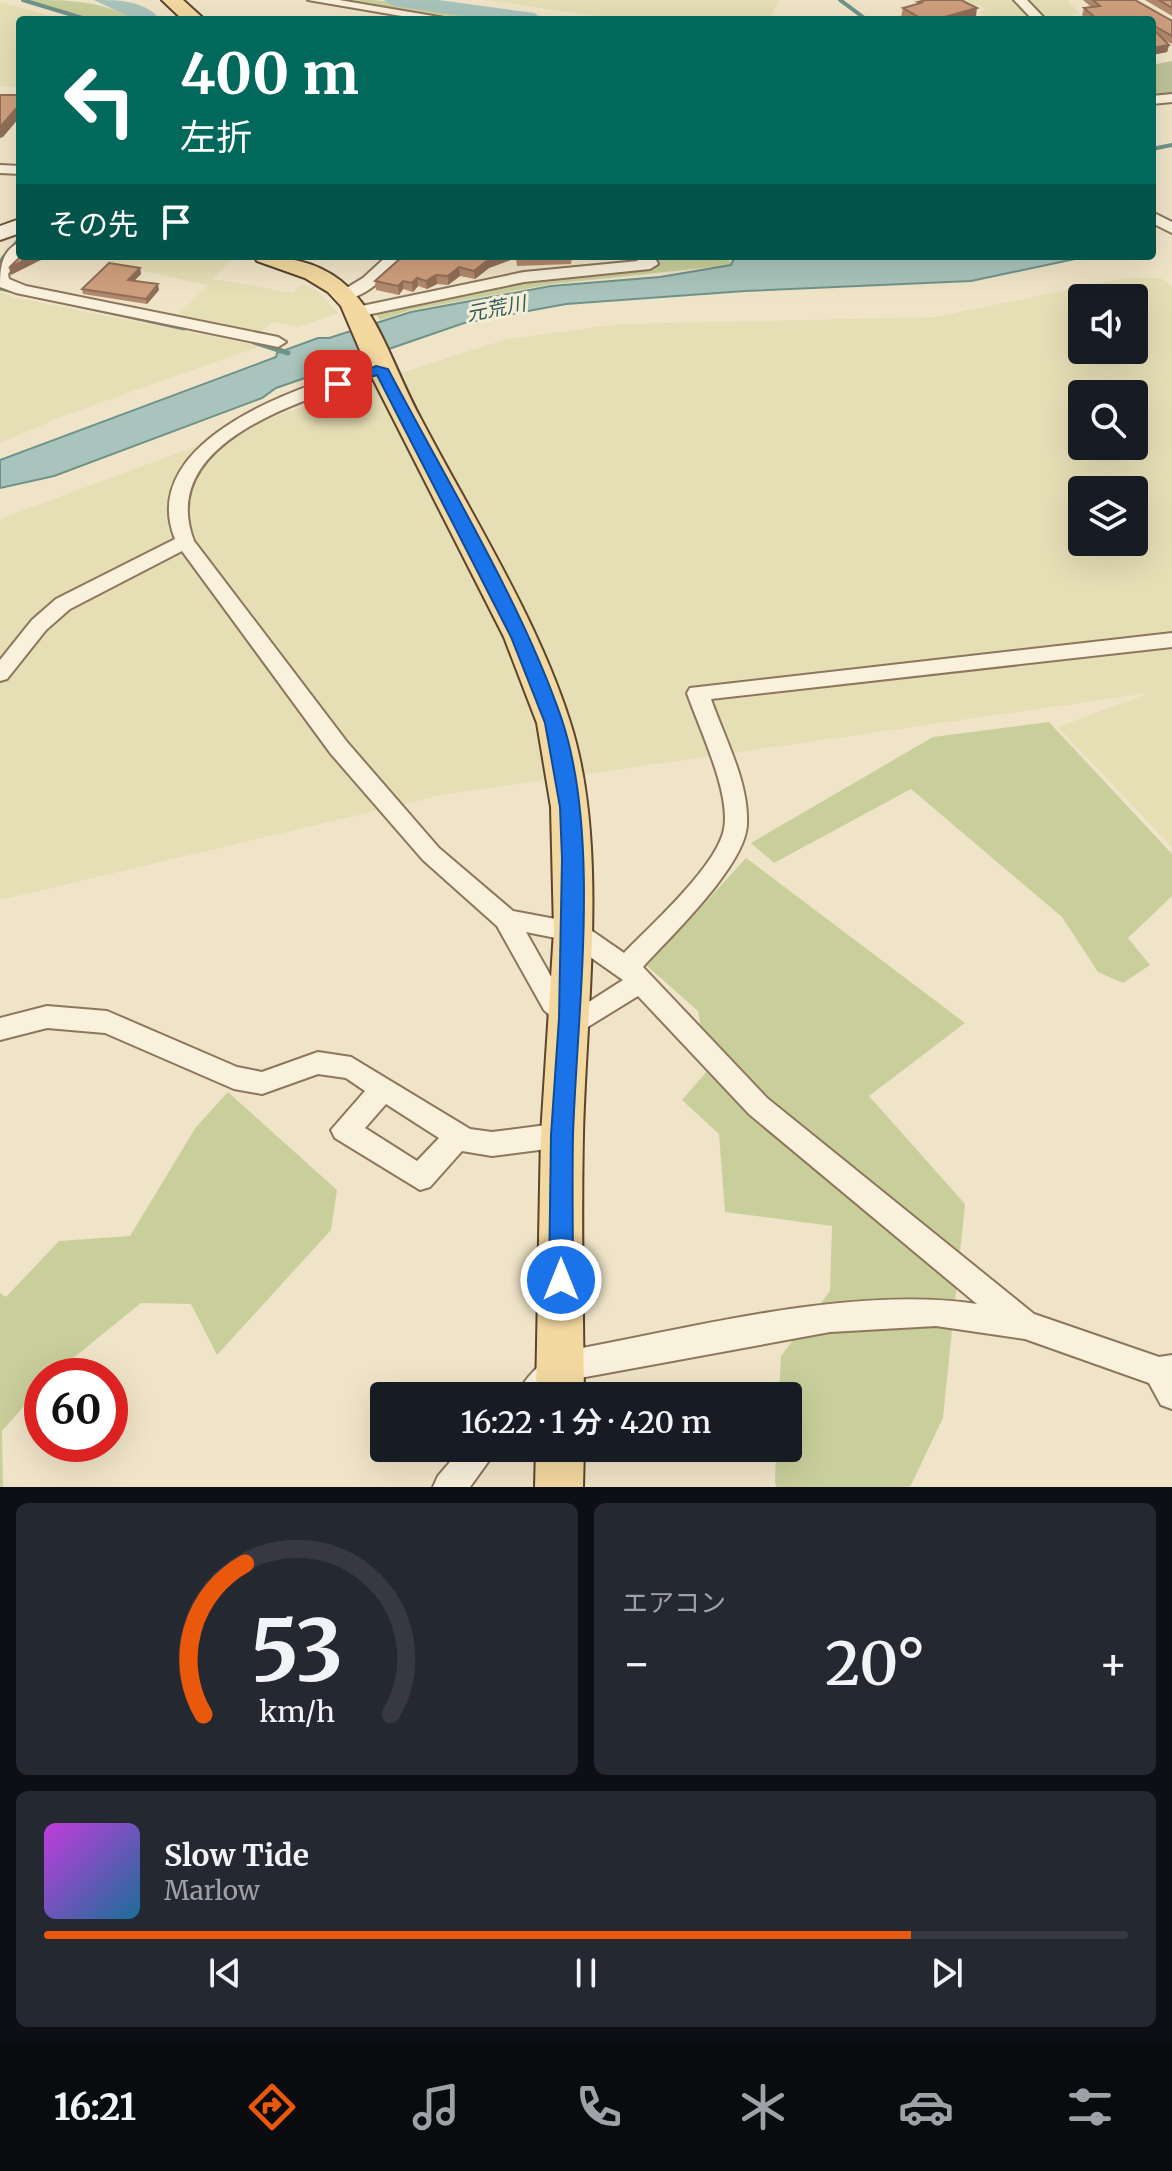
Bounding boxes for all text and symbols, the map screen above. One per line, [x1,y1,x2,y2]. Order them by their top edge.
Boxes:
text: 400 m [180,39,359,109]
icon: left [48,48,152,152]
text: 左折 [180,115,252,160]
icon: arrive [154,200,198,244]
text: その先 [48,205,138,243]
map controls [1068,284,1148,556]
button: sound [1068,284,1148,364]
water label: 元荒川 [464,290,530,326]
pin [304,350,372,418]
icon: arrive [316,362,360,406]
button: search [1068,380,1148,460]
button: layers [1068,476,1148,556]
position arrow [519,1238,603,1322]
speed limit sign: 60 [24,1358,128,1462]
text: 16:22 · 1 分 · 420 m [461,1403,711,1441]
text: エアコン [622,1586,726,1619]
text: 53 [251,1599,343,1704]
text: 20° [825,1626,925,1701]
text: − [622,1636,651,1691]
text: + [1099,1636,1128,1691]
text: km/h [259,1694,335,1730]
text: Slow Tide [164,1836,309,1874]
text: Marlow [164,1874,260,1907]
icon: previous [203,1951,247,1995]
icon: pause [564,1951,608,1995]
icon: next [925,1951,969,1995]
icon: directions [244,2079,300,2135]
icon: music [408,2079,464,2135]
icon: phone [571,2079,627,2135]
icon: climate [735,2079,791,2135]
icon: car [898,2079,954,2135]
icon: filters [1062,2079,1118,2135]
text: 16:21 [54,2085,136,2130]

